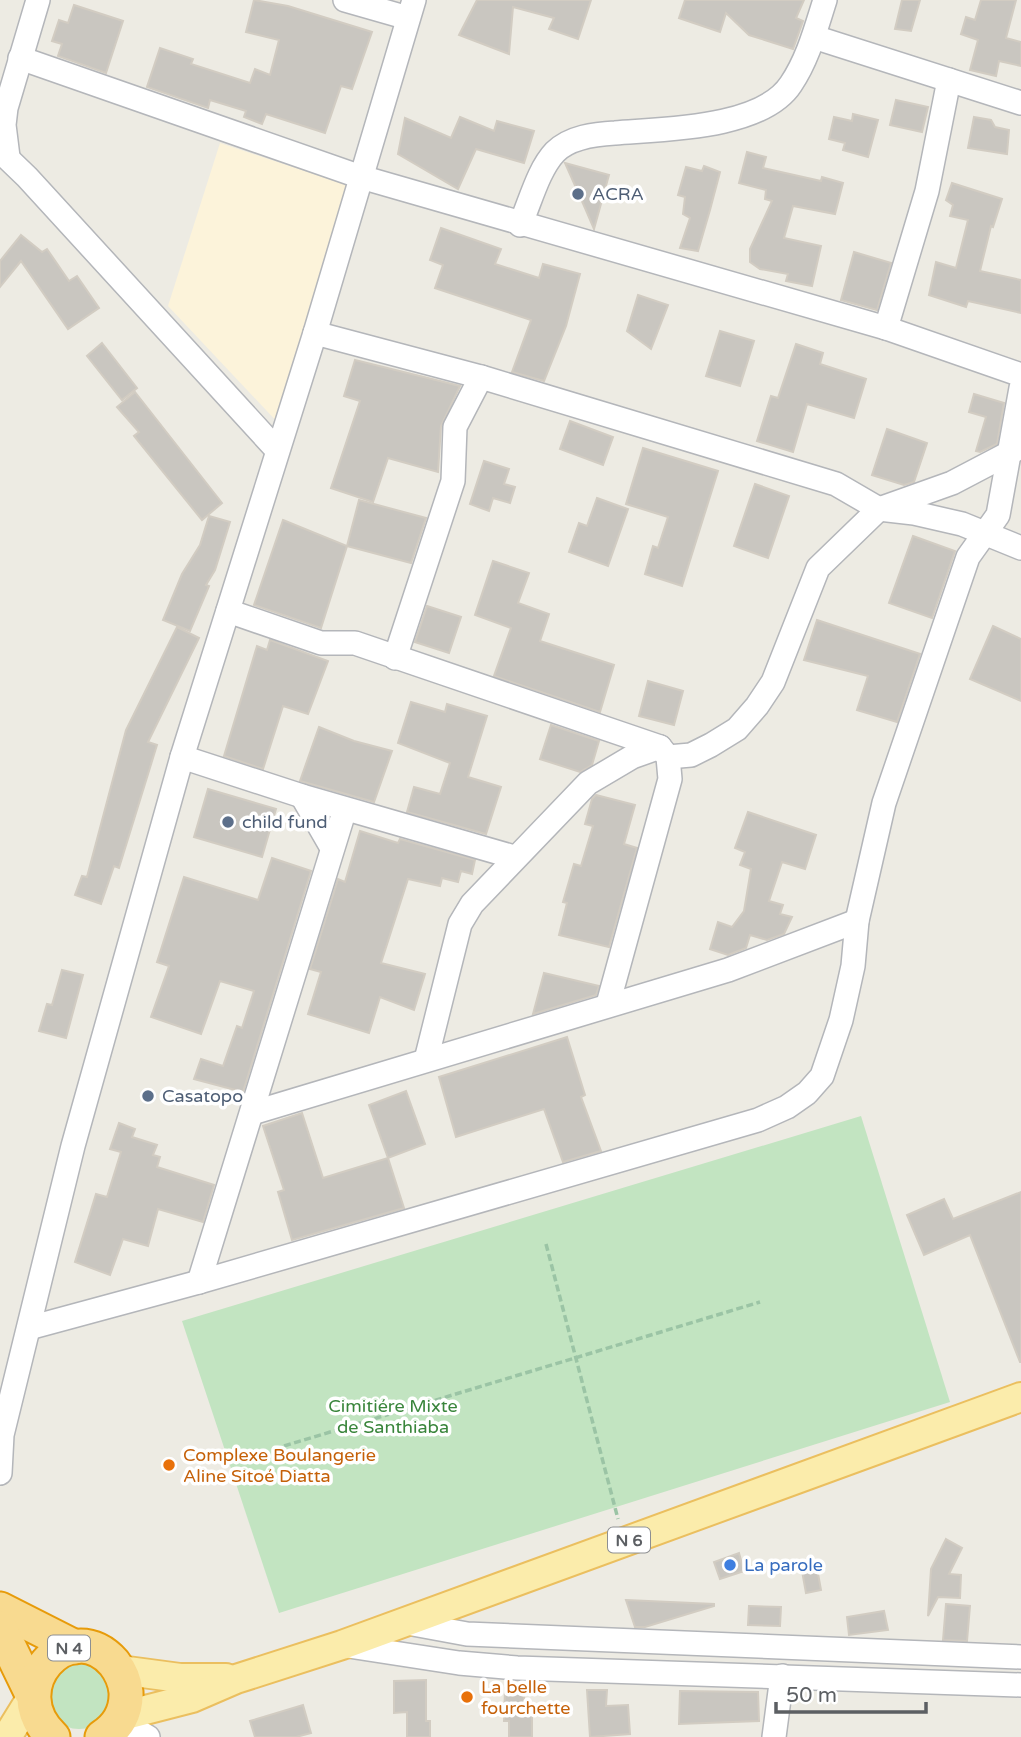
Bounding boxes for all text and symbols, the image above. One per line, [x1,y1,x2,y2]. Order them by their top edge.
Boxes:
place label: ACRA [592,183,644,205]
marker: ACRA [570,186,586,202]
place label: child fund [242,811,328,833]
marker: child fund [220,814,236,830]
place label: Casatopo [162,1085,243,1107]
marker: Casatopo [140,1088,156,1104]
park label: Cimitiére Mixte de Santhiaba [328,1395,458,1438]
place label: Complexe Boulangerie Aline Sitoé Diatta [183,1444,376,1487]
marker: Complexe Boulangerie Aline Sitoé Diatta [161,1457,177,1473]
road number: N 6 [608,1528,650,1552]
place label: La parole [744,1554,823,1576]
marker: La parole [722,1557,738,1573]
road number: N 4 [48,1636,90,1660]
scale bar [776,1670,926,1714]
place label: La belle fourchette [481,1676,570,1719]
text: 50 m [786,1683,837,1708]
marker: La belle fourchette [459,1689,475,1705]

